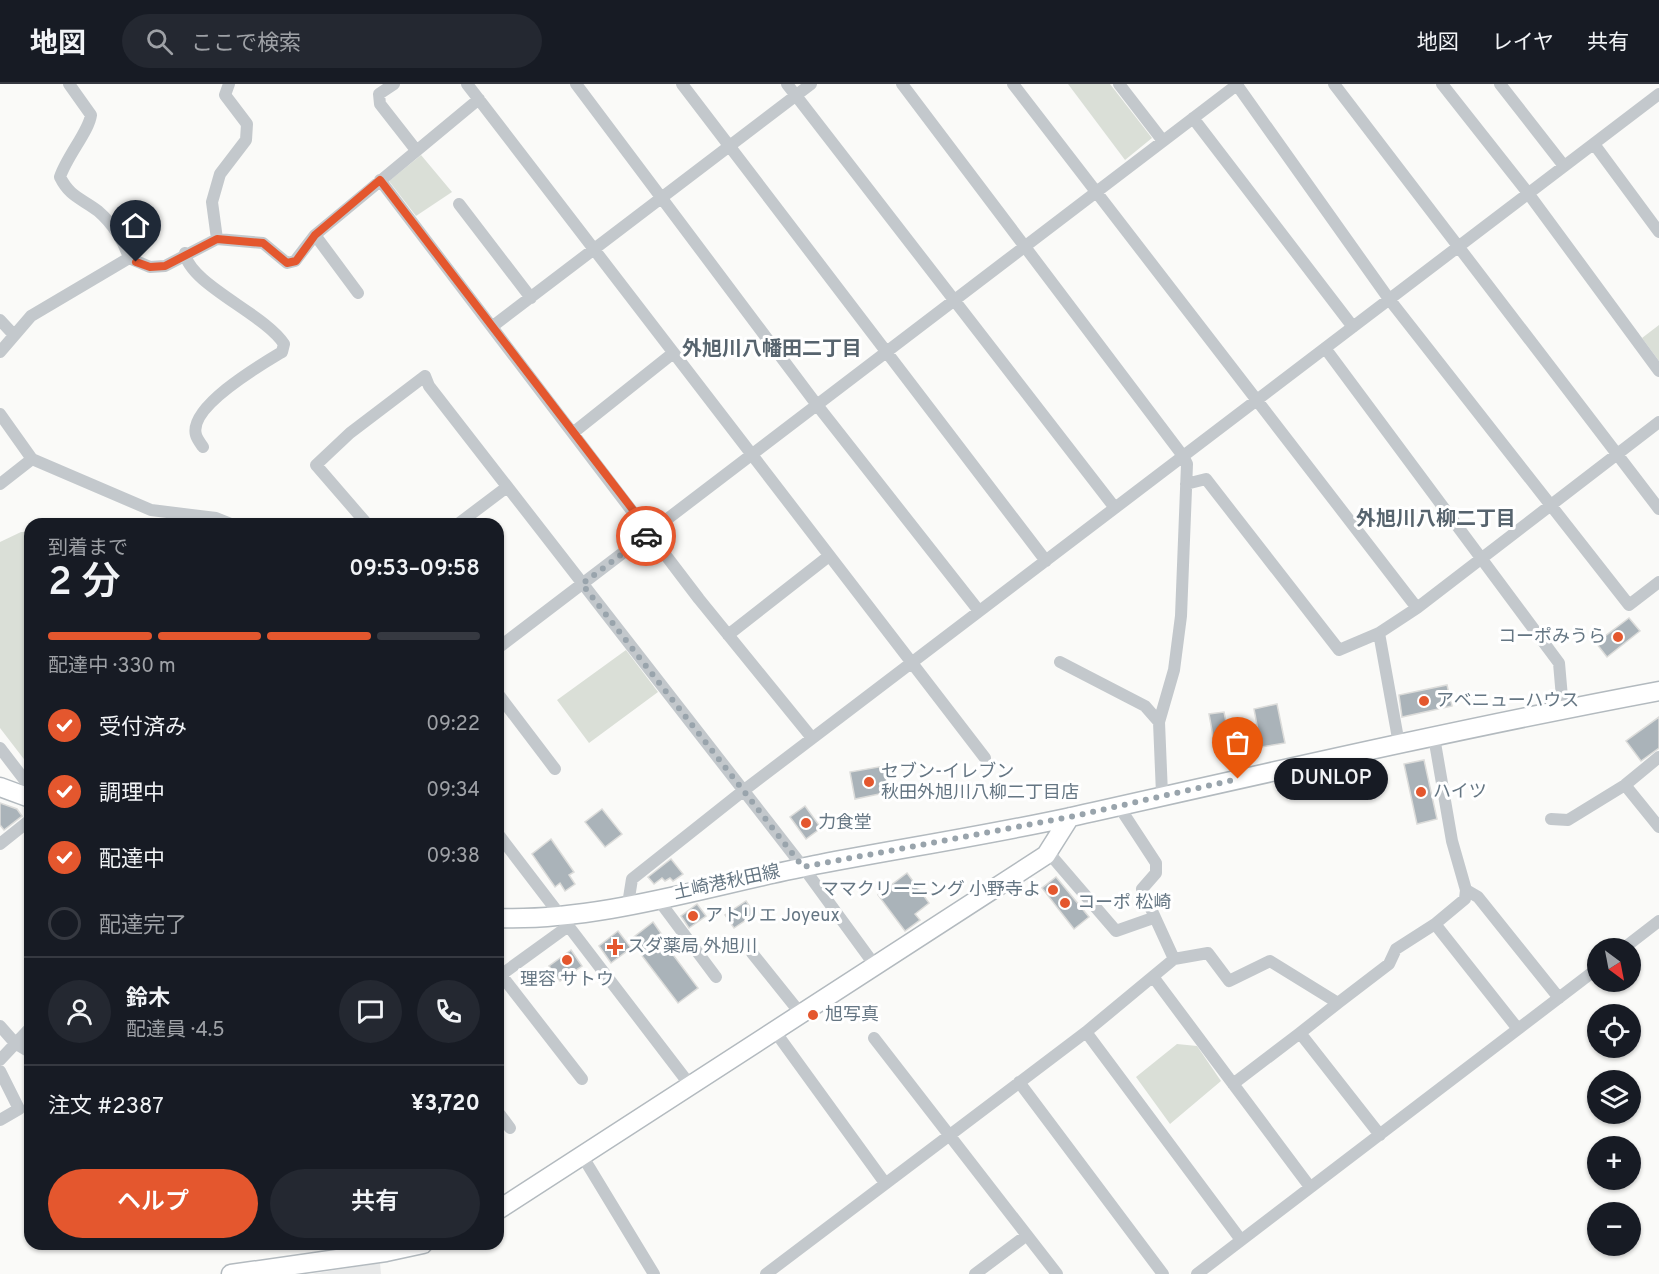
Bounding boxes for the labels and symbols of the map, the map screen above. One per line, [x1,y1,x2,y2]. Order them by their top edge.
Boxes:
pin [110,200,161,262]
district label: 外旭川八幡田二丁目 [682,337,862,363]
courier [616,506,676,566]
district label: 外旭川八柳二丁目 [1356,507,1516,533]
place label: コーポみうら [1498,626,1606,649]
marker: コーポみうら [1611,630,1625,644]
place label: アベニューハウス [1436,690,1579,713]
marker: アベニューハウス [1417,694,1431,708]
pin [1212,717,1263,779]
callout: DUNLOP [1274,758,1388,800]
place label: セブン-イレブン 秋田外旭川八柳二丁目店 [881,761,1079,805]
marker: セブン-イレブン 秋田外旭川八柳二丁目店 [862,775,876,789]
place label: ハイツ [1433,781,1487,804]
marker: ハイツ [1414,785,1428,799]
place label: 力食堂 [818,812,872,835]
marker: 力食堂 [799,816,813,830]
street label: 土崎港秋田線 [672,861,782,905]
place label: ママクリーニング 小野寺よ [821,879,1041,902]
marker: ママクリーニング 小野寺よ [1046,883,1060,897]
place label: コーポ 松崎 [1077,892,1171,915]
marker: コーポ 松崎 [1058,896,1072,910]
place label: アトリエ Joyeux [705,905,840,928]
marker: アトリエ Joyeux [686,909,700,923]
place label: スダ薬局 外旭川 [627,936,757,959]
north arrow [1587,938,1641,992]
marker: スダ薬局 外旭川 [608,940,622,954]
marker: 理容 サトウ [560,953,574,967]
place label: 理容 サトウ [520,969,614,992]
place label: 旭写真 [825,1004,879,1027]
marker: 旭写真 [806,1008,820,1022]

